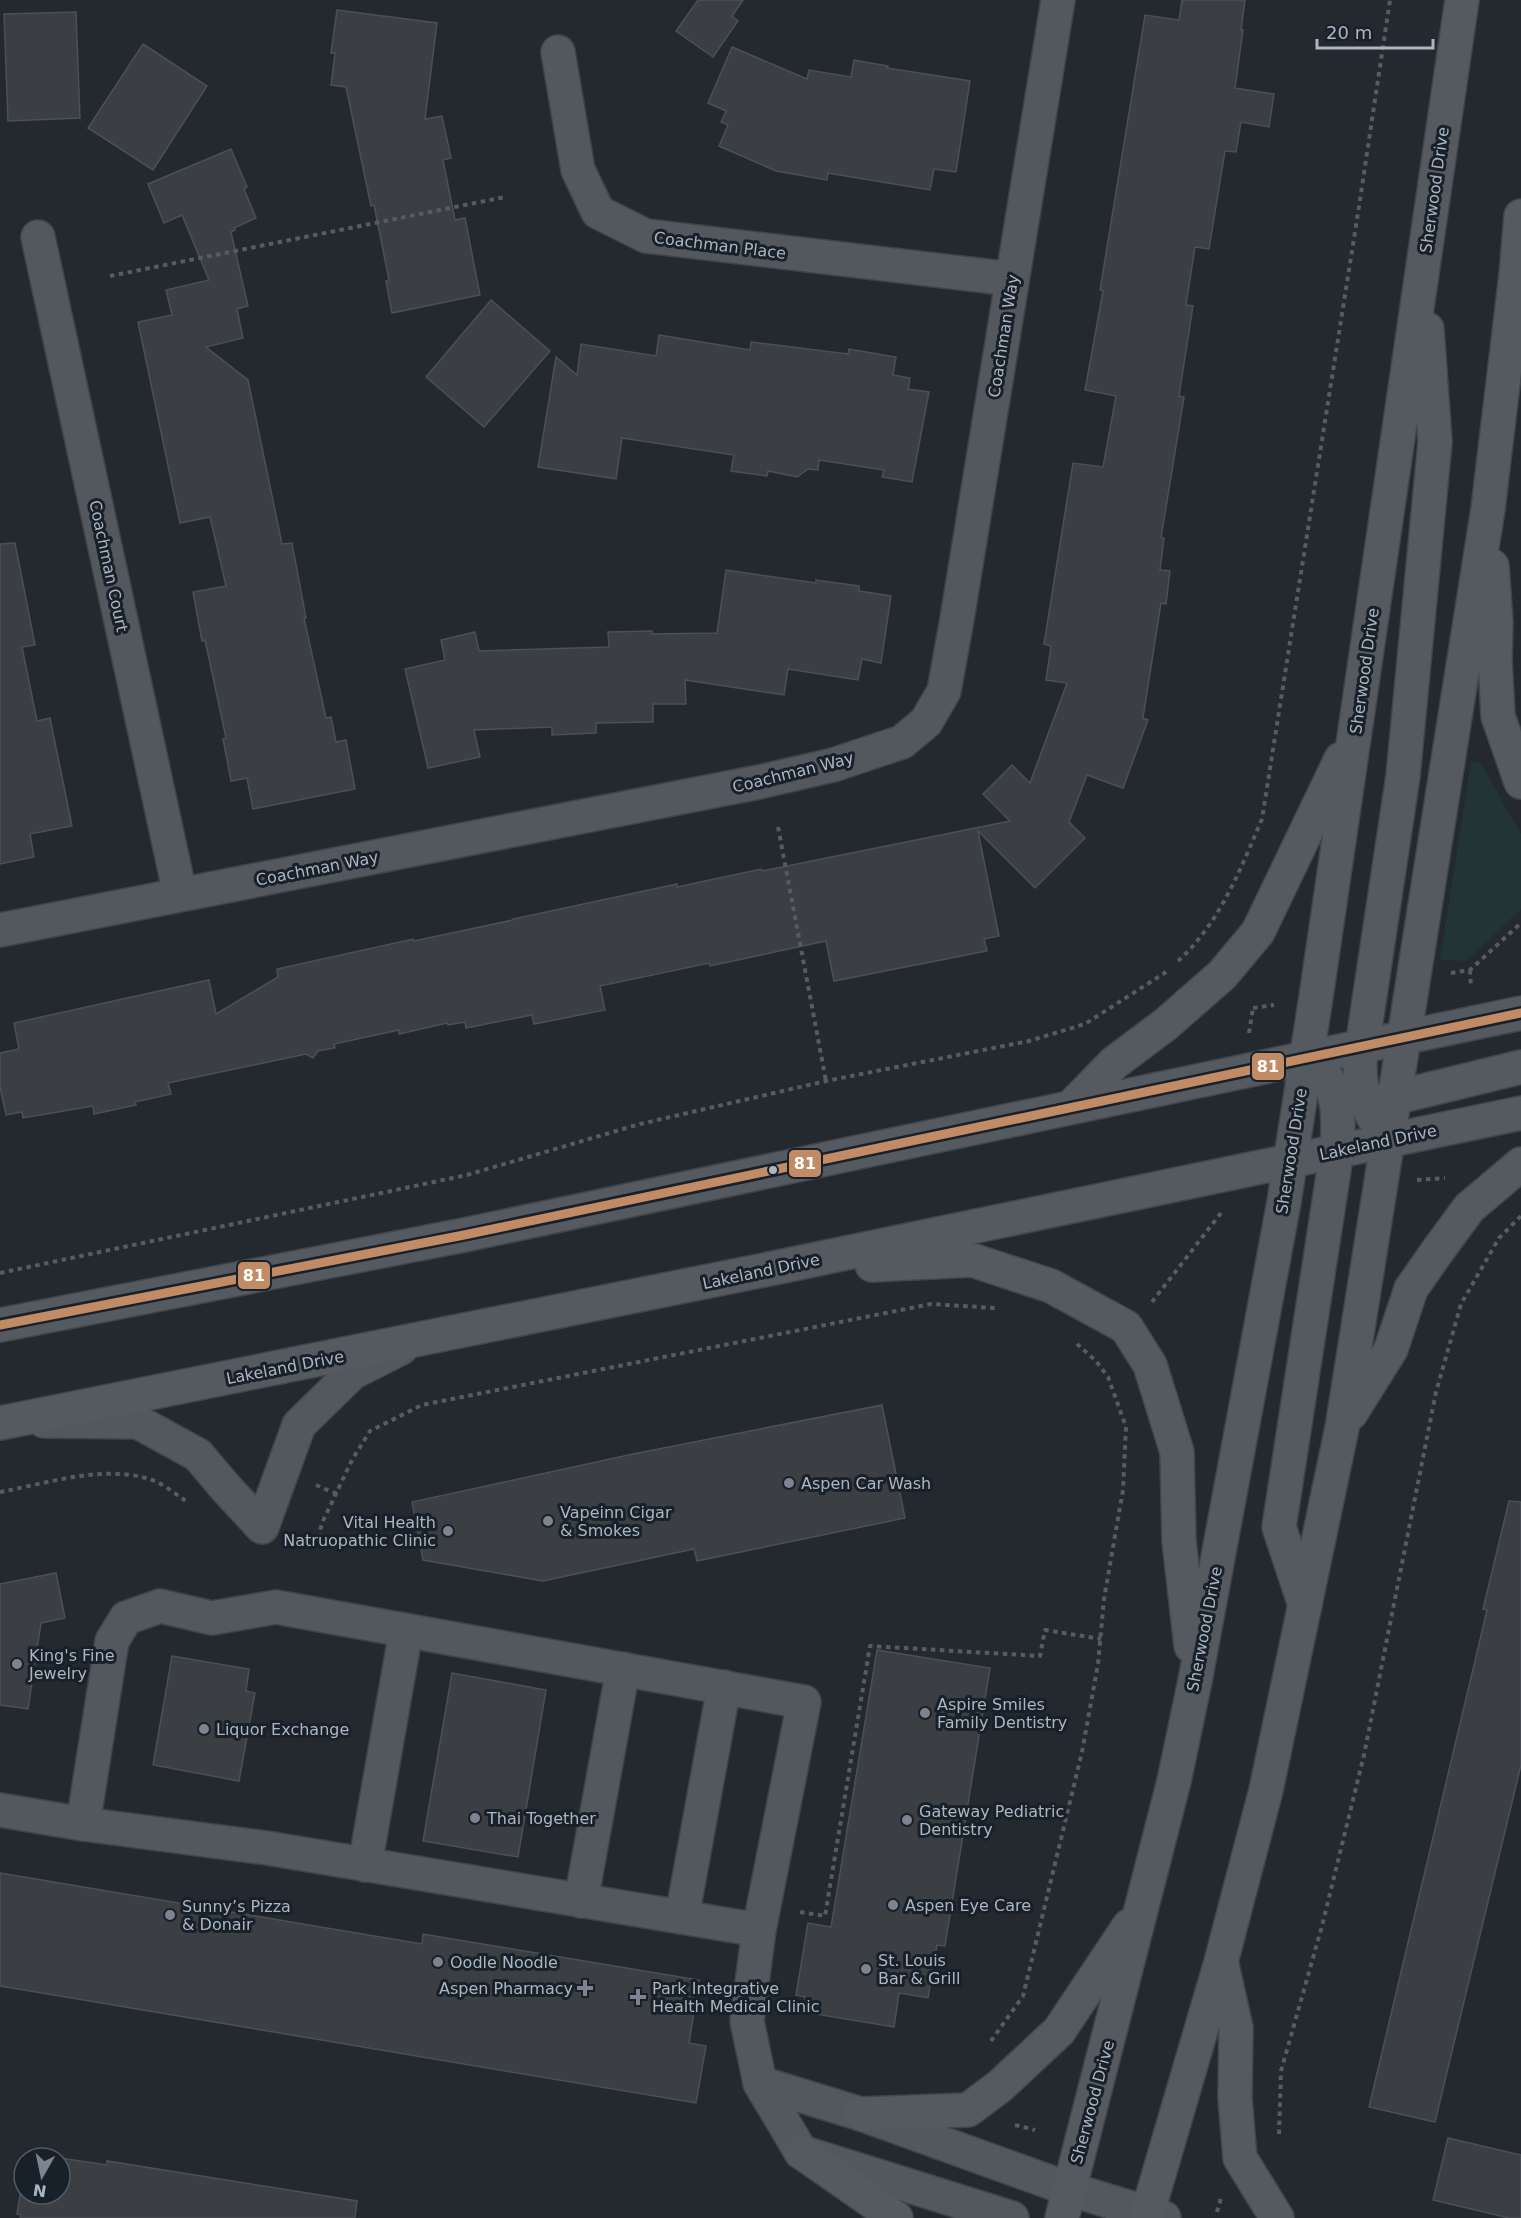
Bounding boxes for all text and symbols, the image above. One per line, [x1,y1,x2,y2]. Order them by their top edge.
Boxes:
scale bar [1317,12,1432,50]
text: 20 m [1326,22,1372,43]
street label: Sherwood Drive [1416,126,1453,254]
street label: Coachman Place [653,228,787,263]
street label: Coachman Way [984,273,1023,399]
street label: Coachman Court [85,498,132,634]
street label: Sherwood Drive [1346,607,1383,735]
street label: Coachman Way [730,748,856,797]
street label: Coachman Way [254,847,380,890]
line badge: 81 [1251,1052,1285,1081]
text: 81 [1257,1057,1279,1076]
street label: Sherwood Drive [1272,1087,1311,1215]
street label: Lakeland Drive [1318,1121,1439,1164]
line badge: 81 [788,1149,822,1178]
text: 81 [794,1154,816,1173]
unlabelled marker [767,1164,779,1176]
street label: Lakeland Drive [701,1250,822,1293]
line badge: 81 [237,1261,271,1290]
text: 81 [243,1266,265,1285]
street label: Lakeland Drive [225,1347,346,1388]
place label: Aspen Car Wash [801,1474,931,1493]
marker: Aspen Car Wash [782,1476,796,1490]
place label: Vapeinn Cigar & Smokes [560,1503,672,1540]
place label: Vital Health Natruopathic Clinic [283,1513,436,1550]
marker: Vapeinn Cigar & Smokes [541,1514,555,1528]
marker: Vital Health Natruopathic Clinic [441,1524,455,1538]
street label: Sherwood Drive [1183,1565,1226,1693]
place label: King's Fine Jewelry [28,1646,115,1683]
marker: King's Fine Jewelry [10,1657,24,1671]
place label: Aspire Smiles Family Dentistry [937,1695,1067,1732]
marker: Aspire Smiles Family Dentistry [918,1706,932,1720]
place label: Liquor Exchange [216,1720,349,1739]
marker: Liquor Exchange [197,1722,211,1736]
place label: Gateway Pediatric Dentistry [919,1802,1064,1839]
place label: Thai Together [486,1809,596,1828]
marker: Thai Together [468,1811,482,1825]
marker: Gateway Pediatric Dentistry [900,1813,914,1827]
place label: Aspen Eye Care [905,1896,1031,1915]
place label: Sunny’s Pizza & Donair [182,1897,291,1934]
marker: Aspen Eye Care [886,1898,900,1912]
marker: Sunny’s Pizza & Donair [163,1908,177,1922]
place label: St. Louis Bar & Grill [878,1951,960,1988]
place label: Oodle Noodle [450,1953,558,1972]
marker: Oodle Noodle [431,1955,445,1969]
marker: St. Louis Bar & Grill [859,1962,873,1976]
place label: Aspen Pharmacy [439,1979,573,1998]
place label: Park Integrative Health Medical Clinic [652,1979,819,2016]
marker: Aspen Pharmacy [578,1981,592,1995]
marker: Park Integrative Health Medical Clinic [629,1988,647,2006]
street label: Sherwood Drive [1067,2038,1118,2166]
north arrow [12,2146,72,2206]
text: N [32,2180,48,2201]

